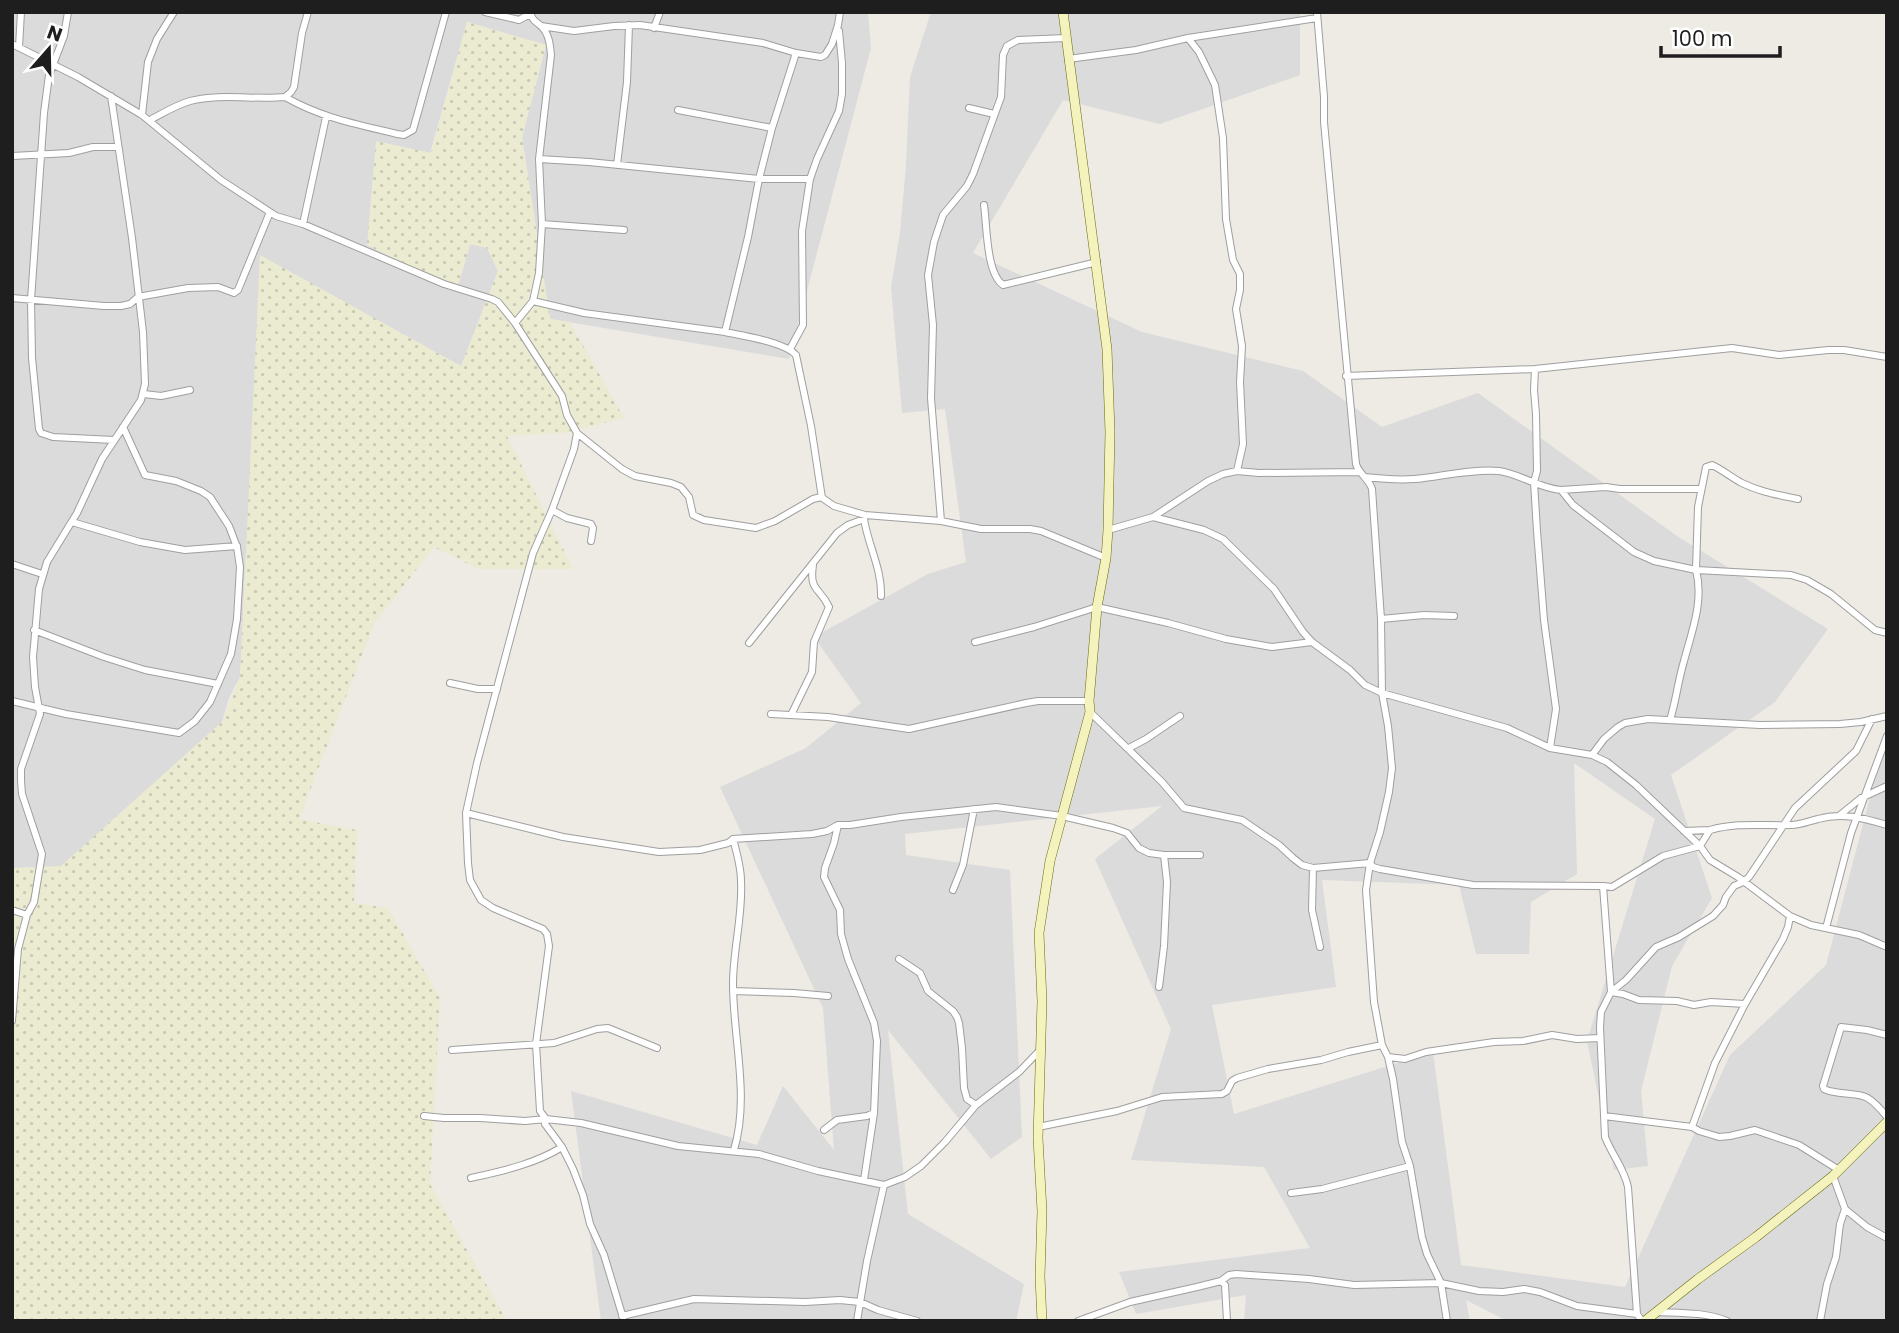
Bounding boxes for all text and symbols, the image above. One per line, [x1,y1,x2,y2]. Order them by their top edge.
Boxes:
north arrow [14,14,84,84]
scale bar [1661,14,1780,58]
text: N [43,18,66,49]
text: 100 m [1672,24,1732,53]

